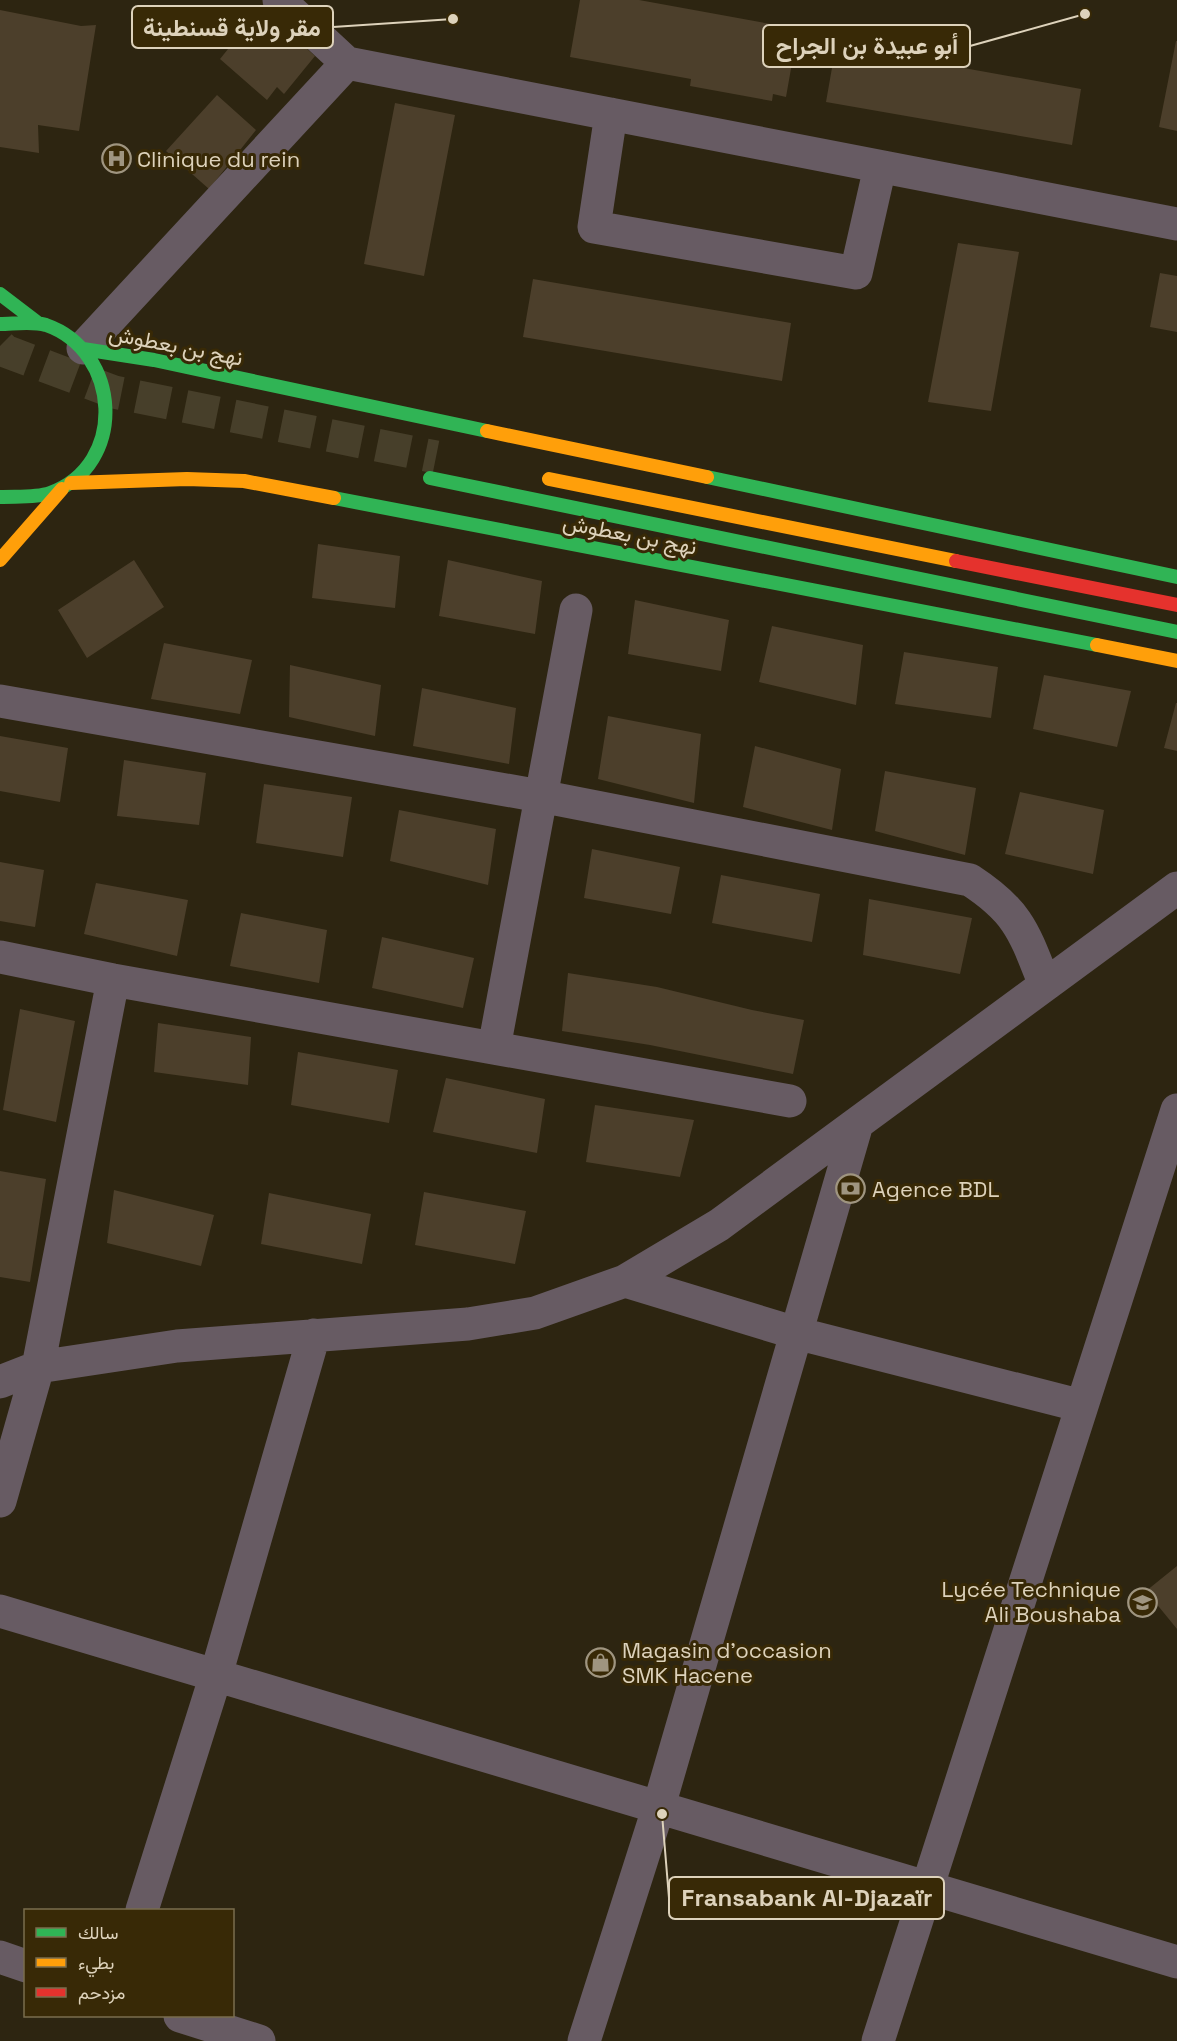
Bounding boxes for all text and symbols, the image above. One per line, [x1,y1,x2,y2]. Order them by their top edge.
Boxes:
callout: مقر ولاية قسنطينة [132,6,333,48]
text: مقر ولاية قسنطينة [143,12,321,43]
callout: أبو عبيدة بن الجراح [763,25,970,67]
text: أبو عبيدة بن الجراح [776,30,958,62]
hospital icon: Clinique du rein [100,143,132,175]
place label: Clinique du rein [137,145,300,173]
street label: نهج بن بعطوش [107,318,245,373]
street label: نهج بن بعطوش [561,507,699,562]
bank icon: Agence BDL [835,1173,867,1205]
place label: Agence BDL [872,1175,999,1203]
place label: Lycée Technique Ali Boushaba [941,1575,1121,1628]
school or university icon: Lycée Technique Ali Boushaba [1126,1586,1158,1618]
place label: Magasin d'occasion SMK Hacene [622,1636,832,1689]
shop icon: Magasin d'occasion SMK Hacene [585,1647,617,1679]
callout: Fransabank Al-Djazaïr [669,1877,944,1919]
text: Fransabank Al-Djazaïr [682,1882,932,1913]
legend [24,1909,234,2017]
text: سالك [78,1921,118,1944]
text: بطيء [78,1951,114,1978]
text: مزدحم [78,1981,125,2005]

